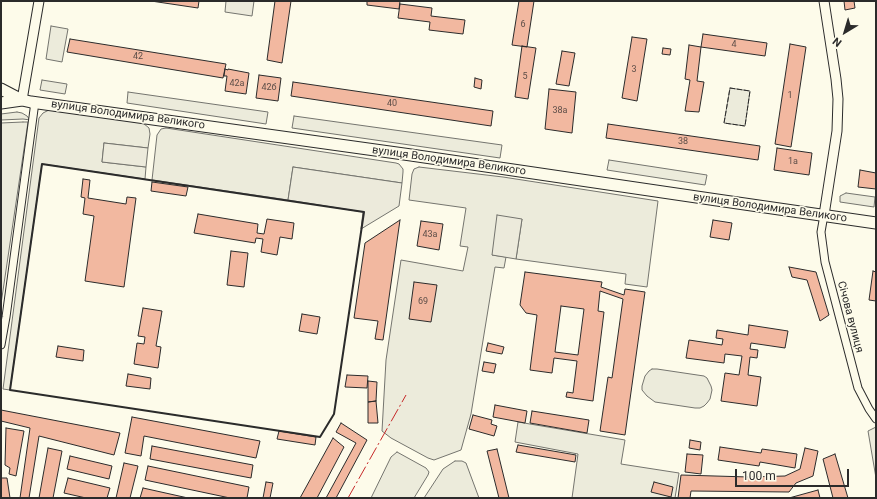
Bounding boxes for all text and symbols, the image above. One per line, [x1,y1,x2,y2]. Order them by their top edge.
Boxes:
north arrow [825,12,865,52]
house number: 6 [520,20,526,30]
text: N [830,34,844,49]
house number: 4 [731,40,737,50]
house number: 42 [133,52,143,62]
house number: 3 [631,65,637,75]
house number: 5 [522,72,528,82]
house number: 42а [229,79,245,89]
house number: 42б [261,83,277,93]
house number: 1 [787,91,793,101]
street label: вулиця Володимира Великого [50,98,206,132]
house number: 40 [387,99,397,109]
house number: 38а [552,106,568,116]
house number: 38 [678,137,688,147]
street label: вулиця Володимира Великого [371,144,527,178]
house number: 1а [788,157,798,167]
street label: вулиця Володимира Великого [692,191,848,225]
house number: 43а [422,230,438,240]
street label: Січова вулиця [834,280,866,354]
house number: 69 [418,297,428,307]
scale bar [737,461,851,487]
text: 100 m [742,469,776,483]

